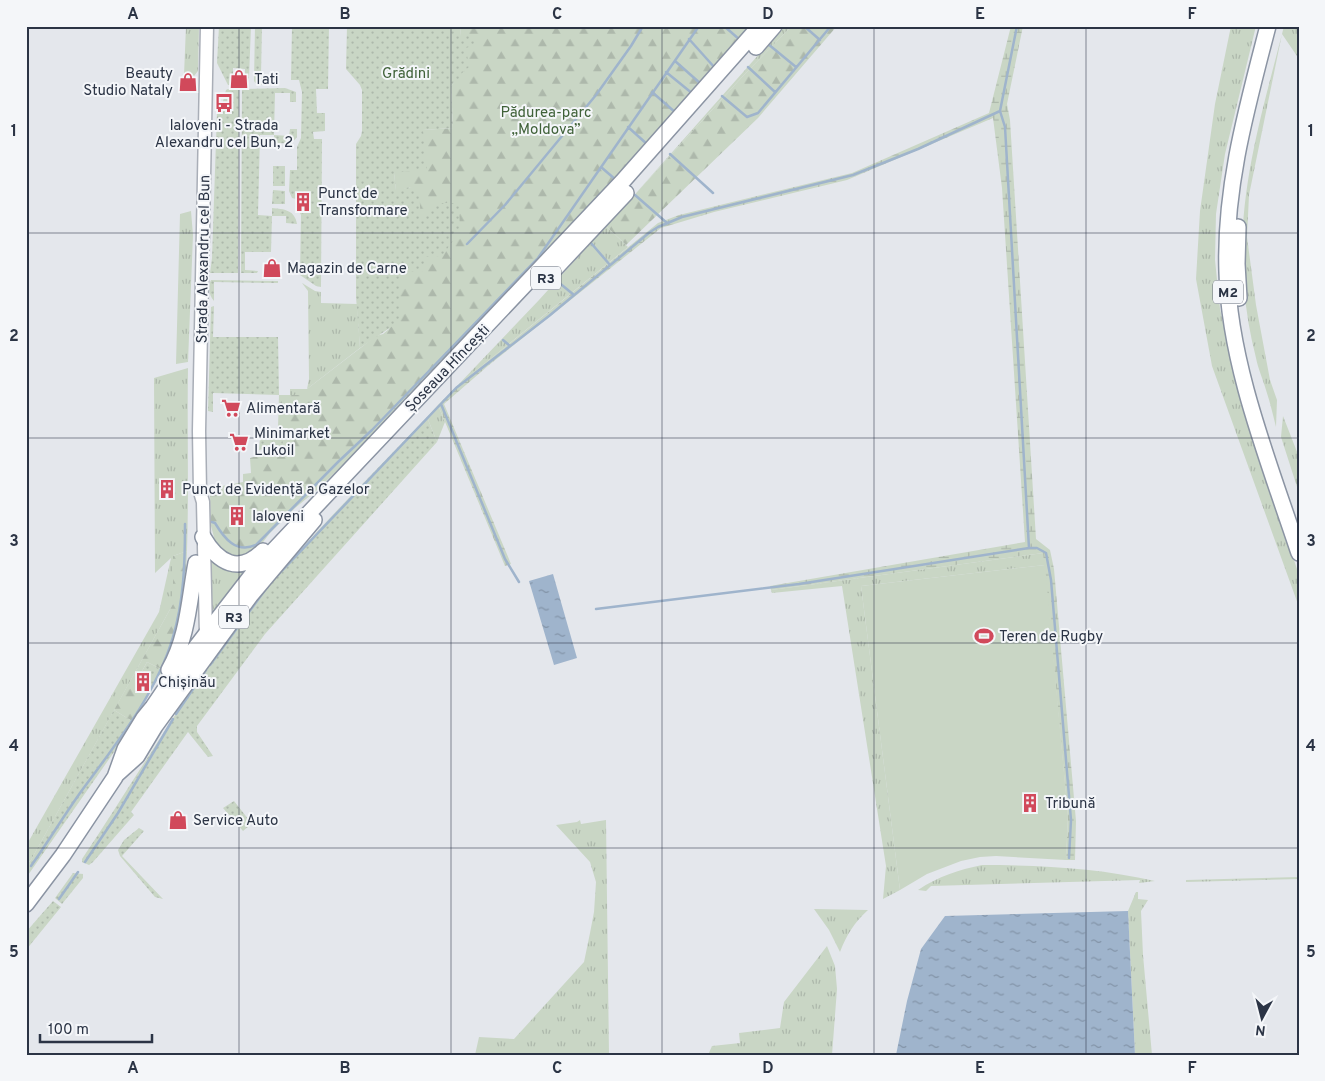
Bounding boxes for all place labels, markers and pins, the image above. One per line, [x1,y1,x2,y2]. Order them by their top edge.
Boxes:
place label: Beauty Studio Nataly [83,65,173,101]
shop icon: Tati [228,68,250,90]
shop icon: Beauty Studio Nataly [177,71,199,93]
place label: Tati [254,71,279,90]
bus stop icon: Ialoveni - Strada Alexandru cel Bun, 2 [213,92,235,114]
place label: Ialoveni - Strada Alexandru cel Bun, 2 [155,117,293,153]
place label: Punct de Transformare [318,185,407,221]
building icon: Punct de Transformare [292,191,314,213]
shop icon: Magazin de Carne [261,257,283,279]
place label: Magazin de Carne [287,260,407,279]
supermarket icon: Alimentară [220,397,242,419]
place label: Alimentară [246,400,320,419]
place label: Minimarket Lukoil [254,425,330,461]
supermarket icon: Minimarket Lukoil [228,431,250,453]
building icon: Punct de Evidență a Gazelor [156,478,178,500]
place label: Punct de Evidență a Gazelor [182,481,370,500]
building icon: Ialoveni [226,505,248,527]
place label: Ialoveni [252,508,304,527]
sports icon: Teren de Rugby [973,625,995,647]
place label: Teren de Rugby [999,628,1103,647]
building icon: Chișinău [132,671,154,693]
place label: Chișinău [158,674,216,693]
building icon: Tribună [1019,792,1041,814]
place label: Tribună [1045,795,1095,814]
shop icon: Service Auto [167,809,189,831]
place label: Service Auto [193,812,278,831]

